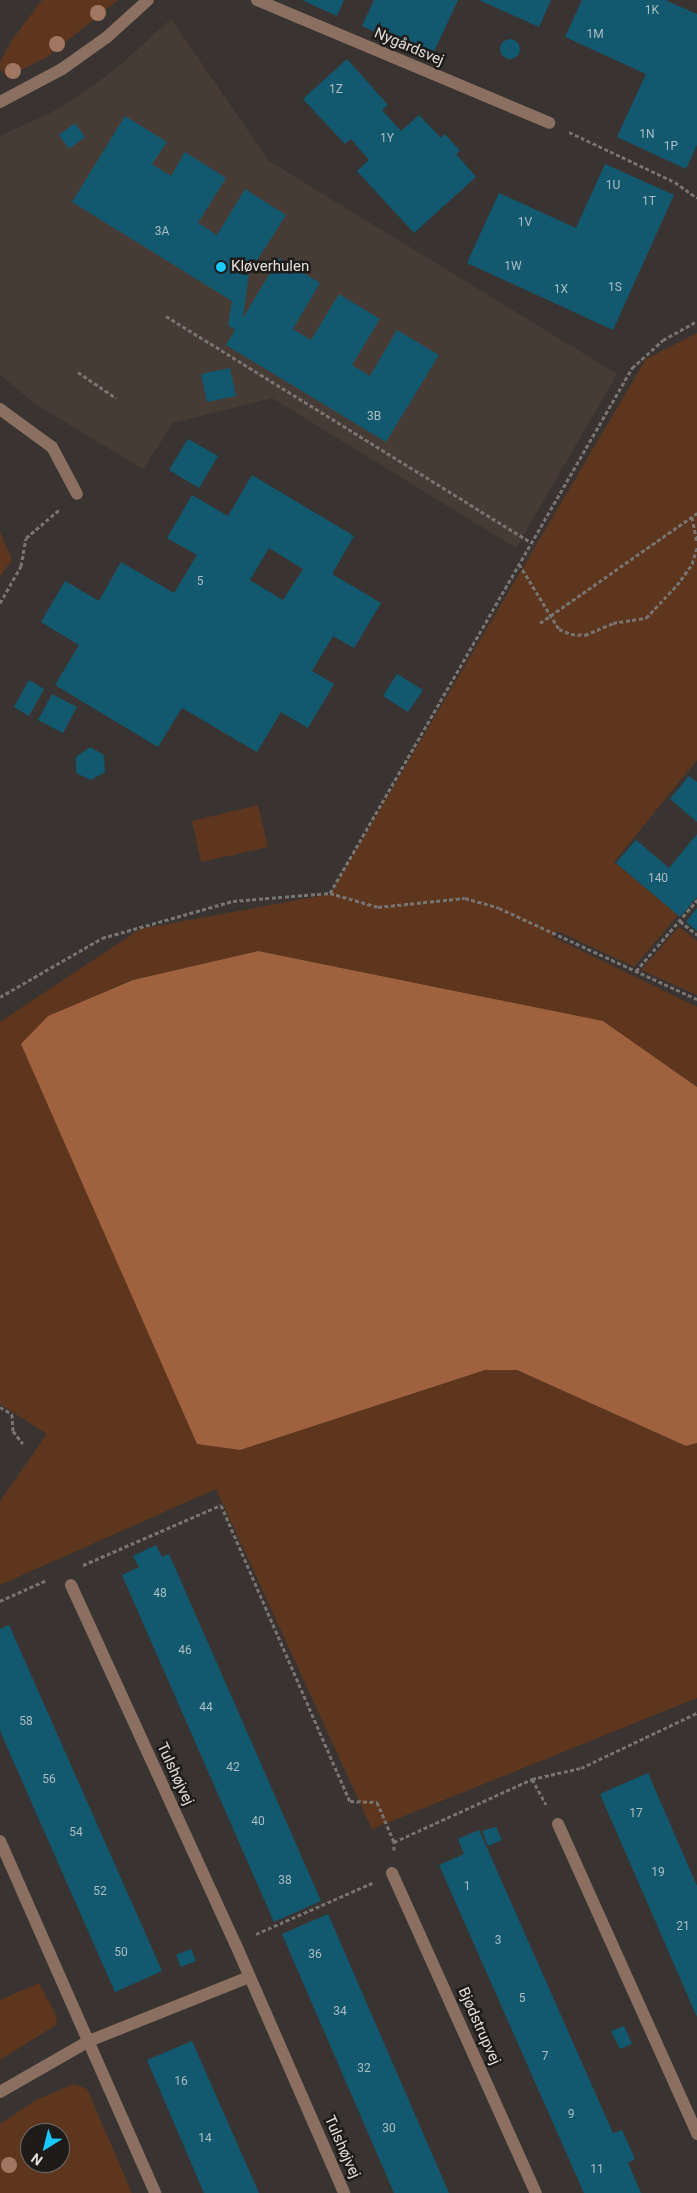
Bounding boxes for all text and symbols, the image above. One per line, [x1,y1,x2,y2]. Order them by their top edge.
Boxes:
house number: 1K [645,4,659,18]
street label: Nygårdsvej [371,24,447,70]
house number: 1M [586,28,604,42]
house number: 1Z [329,83,343,97]
house number: 1N [639,128,655,142]
house number: 1Y [380,132,394,146]
house number: 1P [664,140,678,154]
house number: 1U [606,179,620,193]
house number: 1T [642,195,656,209]
house number: 1V [518,216,532,230]
house number: 3A [155,225,169,239]
place label: Kløverhulen [231,258,309,276]
house number: 1W [504,260,522,274]
marker: Kløverhulen [215,261,227,273]
house number: 1S [608,281,622,295]
house number: 1X [554,283,568,297]
house number: 3B [367,410,381,424]
house number: 5 [197,575,203,589]
house number: 140 [648,872,668,886]
house number: 48 [153,1587,167,1601]
house number: 46 [178,1644,192,1658]
house number: 44 [199,1701,213,1715]
house number: 58 [19,1715,33,1729]
street label: Tulshøjvej [153,1740,197,1808]
house number: 42 [226,1761,240,1775]
house number: 56 [42,1773,56,1787]
house number: 17 [629,1807,643,1821]
house number: 40 [251,1815,265,1829]
house number: 54 [69,1826,83,1840]
house number: 19 [651,1866,665,1880]
house number: 38 [278,1874,292,1888]
house number: 1 [464,1880,470,1894]
house number: 52 [93,1885,107,1899]
house number: 21 [676,1920,690,1934]
house number: 3 [495,1934,501,1948]
house number: 50 [114,1946,128,1960]
house number: 36 [308,1948,322,1962]
street label: Bjødstrupvej [454,1984,504,2068]
house number: 5 [519,1992,525,2006]
house number: 34 [333,2005,347,2019]
house number: 7 [542,2050,548,2064]
house number: 32 [357,2062,371,2076]
house number: 16 [174,2075,188,2089]
house number: 9 [568,2108,574,2122]
street label: Tulshøjvej [320,2113,364,2181]
house number: 30 [382,2122,396,2136]
north arrow [20,2123,70,2173]
house number: 14 [198,2132,212,2146]
text: N [28,2150,45,2169]
house number: 11 [590,2163,604,2177]

